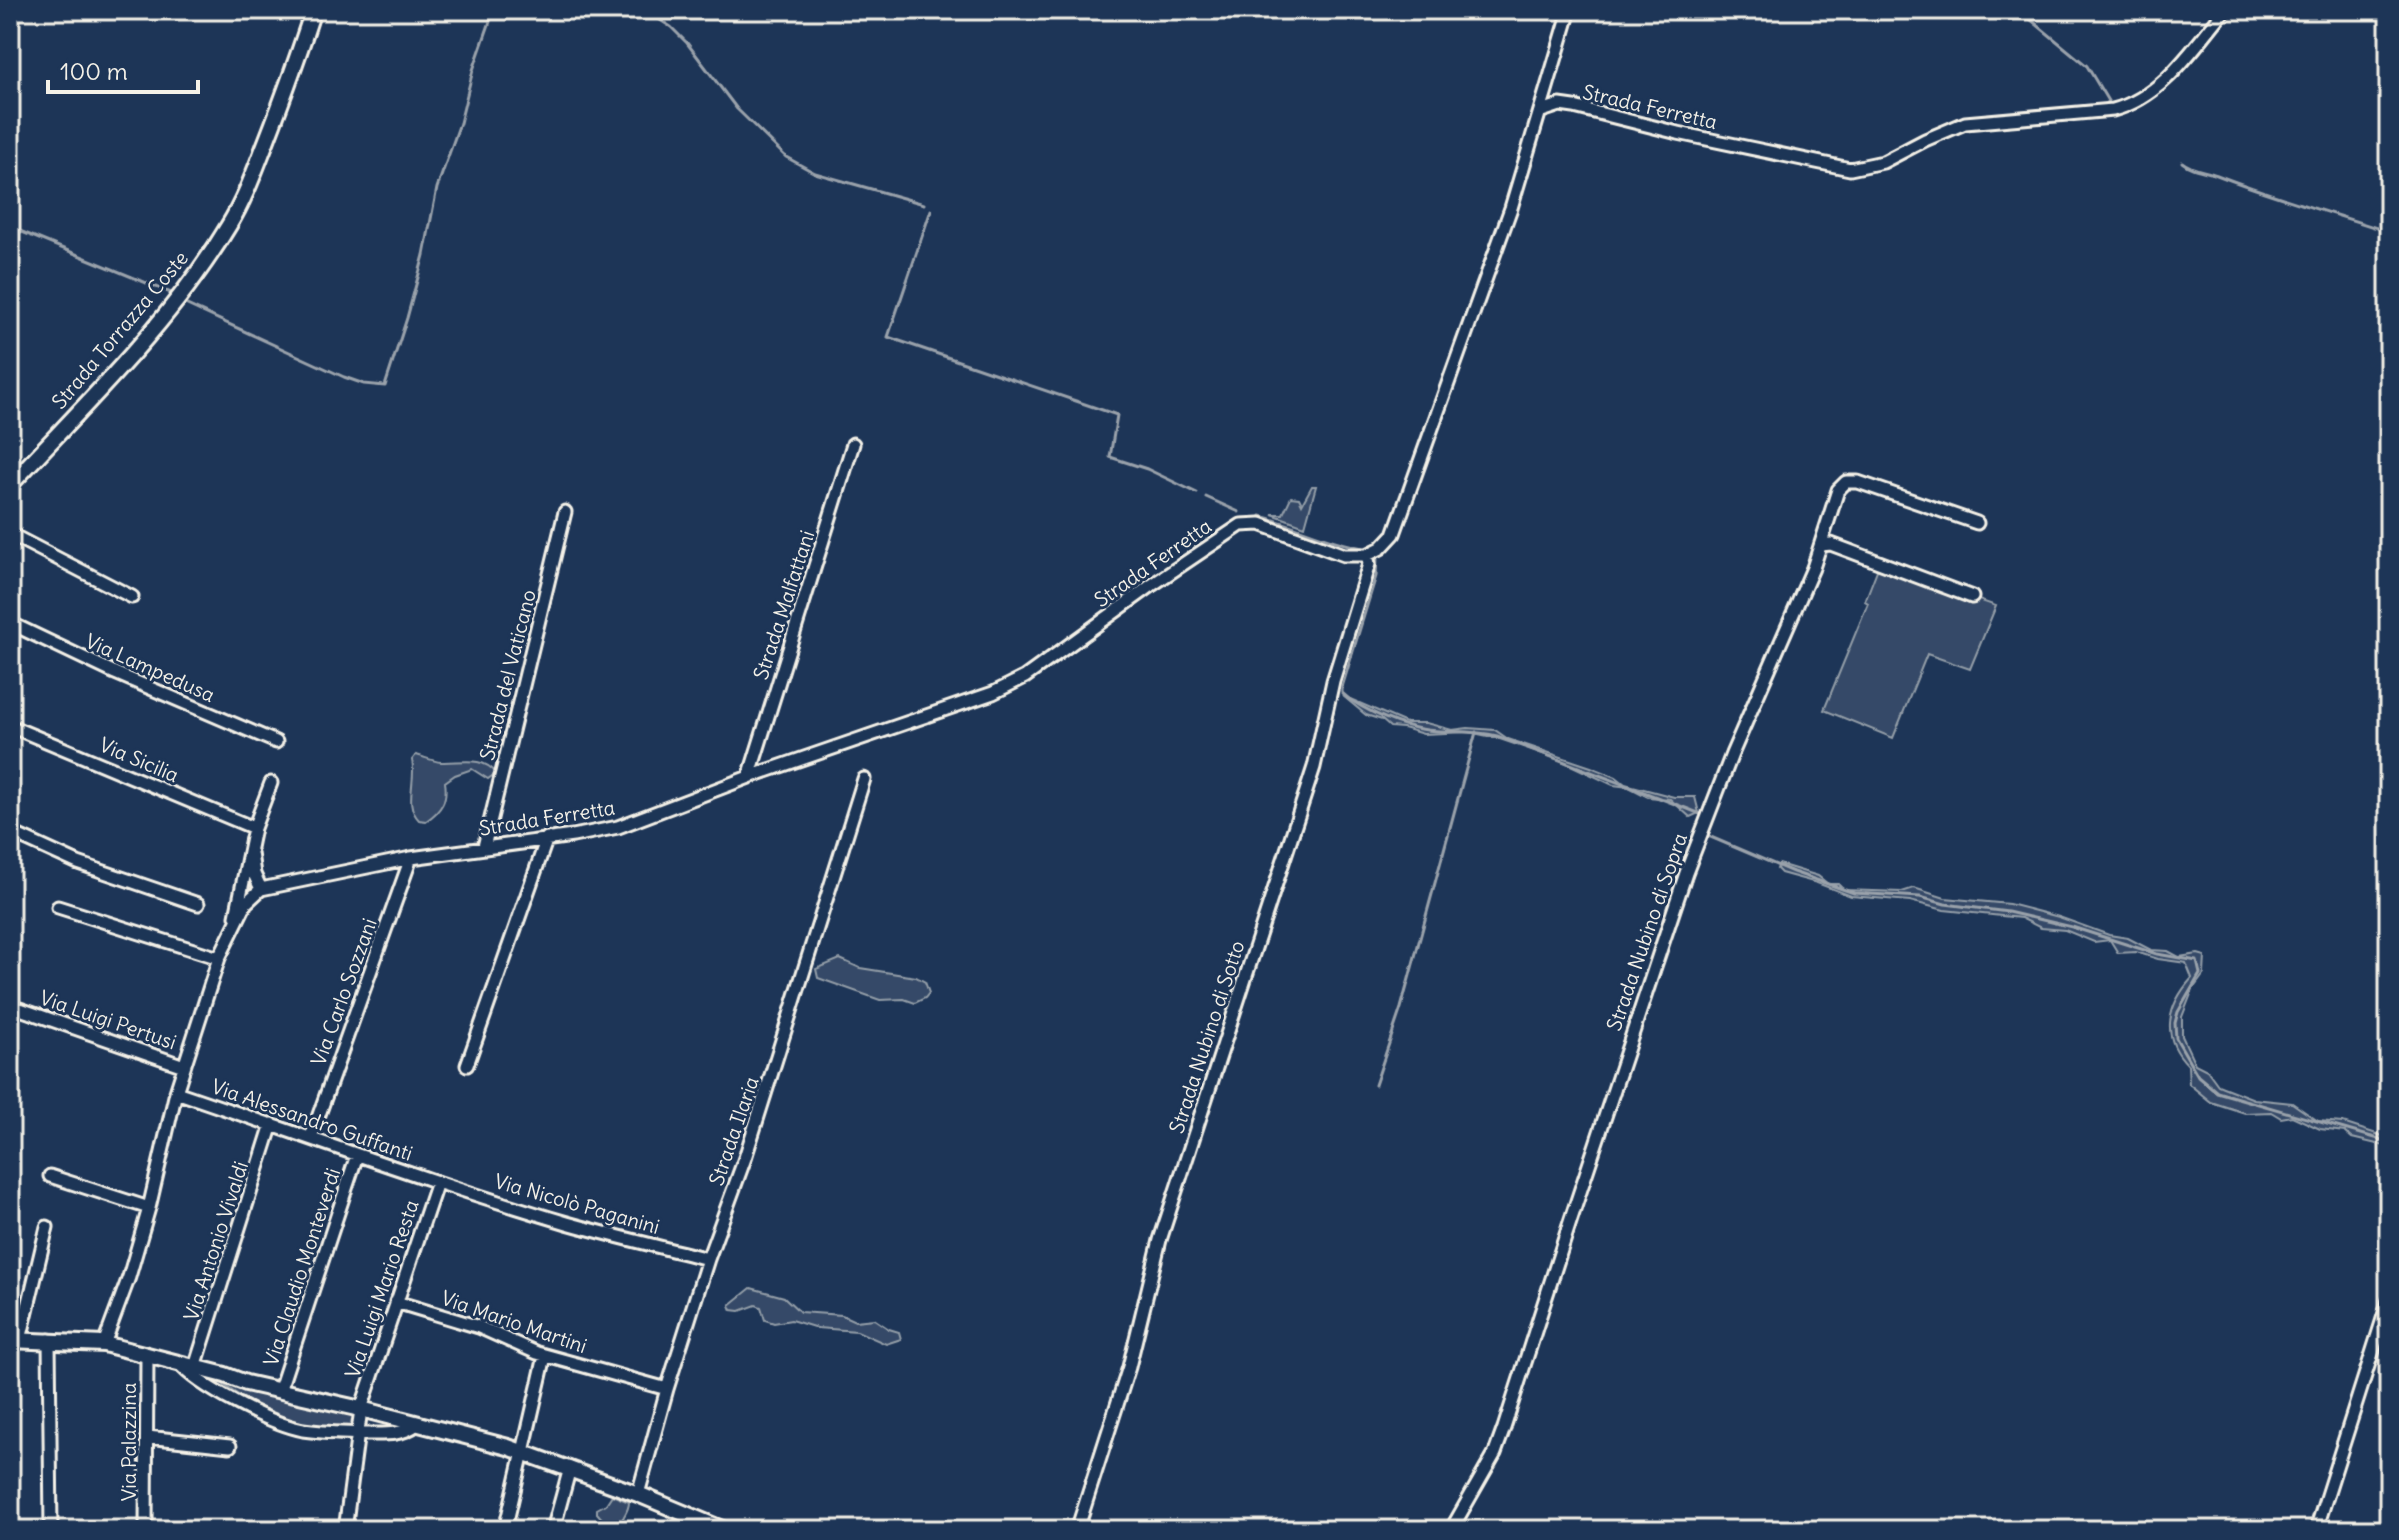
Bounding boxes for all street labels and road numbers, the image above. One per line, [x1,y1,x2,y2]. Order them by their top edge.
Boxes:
street label: Strada Ferretta [1580,79,1720,134]
street label: Strada Torrazza Coste [46,246,193,414]
street label: Strada Ferretta [1089,513,1216,612]
street label: Strada Malfattani [748,527,819,683]
street label: Strada del Vaticano [474,587,541,763]
street label: Via Lampedusa [82,628,219,707]
street label: Via Sicilia [96,732,183,787]
street label: Strada Ferretta [477,794,617,841]
street label: Strada Nubino di Sopra [1601,830,1692,1034]
street label: Via Carlo Sozzani [305,915,382,1069]
street label: Strada Nubino di Sotto [1164,937,1249,1136]
street label: Via Luigi Pertusi [37,985,180,1055]
street label: Via Alessandro Guffanti [208,1073,416,1166]
street label: Strada Ilaria [703,1073,764,1189]
street label: Via Antonio Vivaldi [178,1158,253,1324]
street label: Via Claudio Monteverdi [258,1165,345,1369]
street label: Via Nicolò Paganini [492,1168,663,1239]
street label: Via Luigi Mario Resta [339,1196,424,1381]
street label: Via Mario Martini [438,1285,590,1358]
street label: Via Palazzina [116,1383,141,1501]

